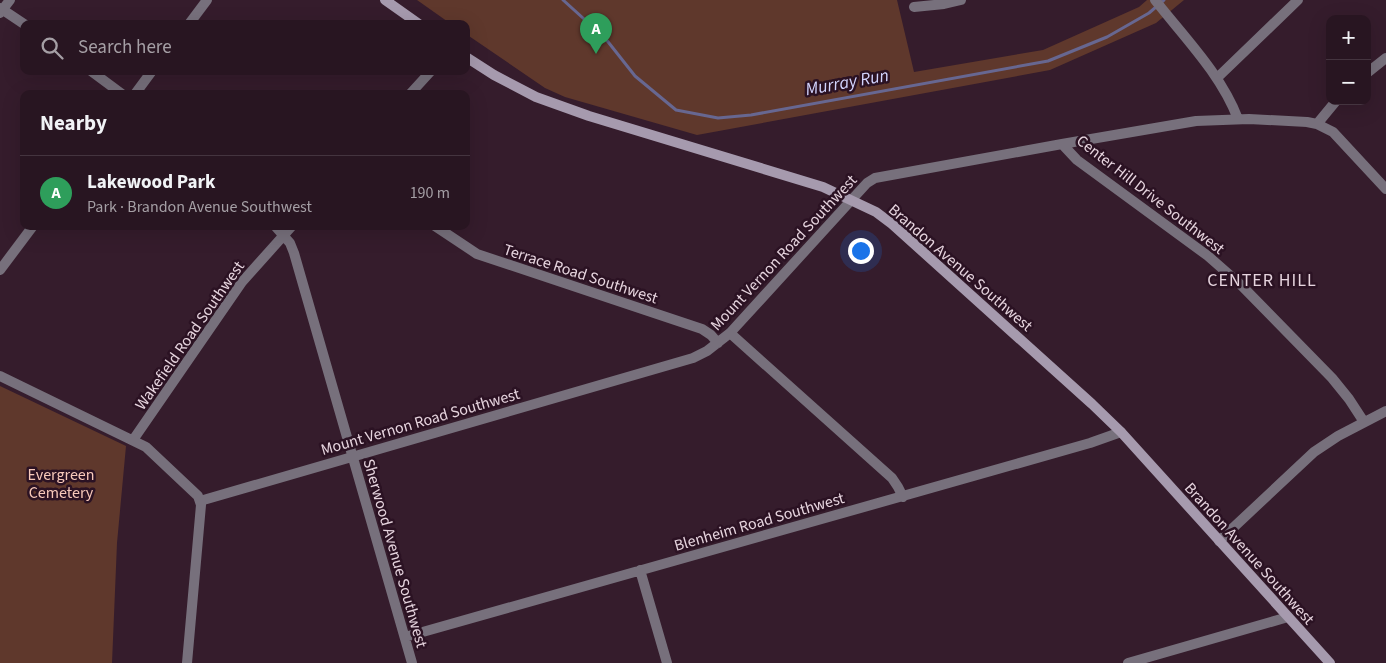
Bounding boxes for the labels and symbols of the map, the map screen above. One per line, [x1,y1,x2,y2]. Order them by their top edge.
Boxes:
pin: A [580,13,612,54]
water label: Murray Run [803,63,891,102]
street label: Center Hill Drive Southwest [1072,130,1230,260]
street label: Mount Vernon Road Southwest [705,169,862,336]
street label: Brandon Avenue Southwest [883,199,1038,337]
your location [848,238,874,264]
street label: Terrace Road Southwest [501,239,661,309]
street label: Wakefield Road Southwest [130,256,250,415]
district label: CENTER HILL [1207,268,1317,293]
street label: Mount Vernon Road Southwest [318,383,523,461]
street label: Sherwood Avenue Southwest [358,456,433,651]
park label: Evergreen Cemetery [27,464,95,504]
street label: Brandon Avenue Southwest [1179,478,1320,630]
street label: Blenheim Road Southwest [672,487,847,557]

